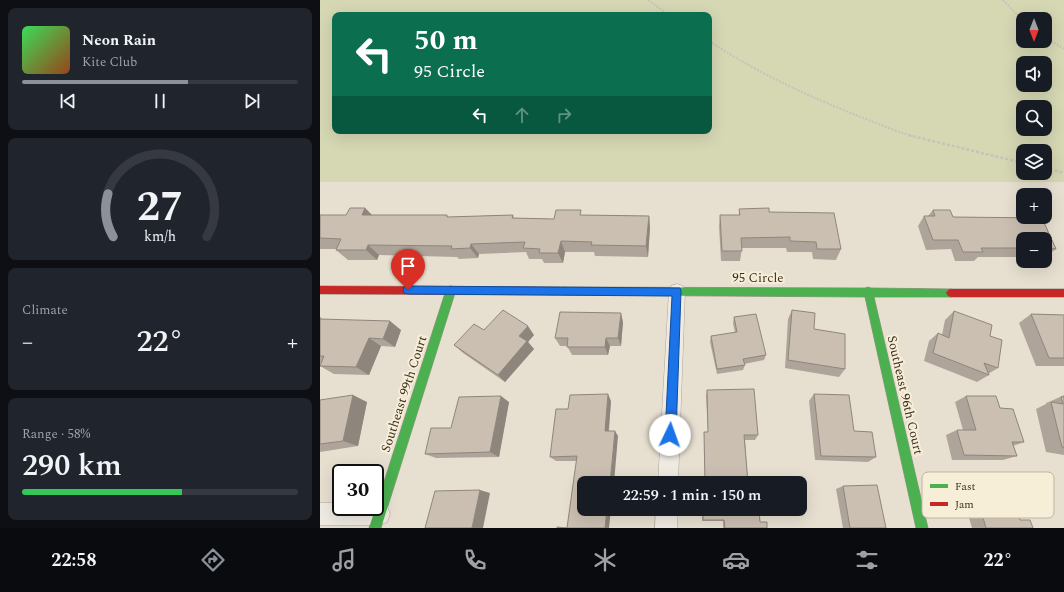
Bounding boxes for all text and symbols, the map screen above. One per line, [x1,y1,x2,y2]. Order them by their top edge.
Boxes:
north arrow [1016,12,1052,48]
map controls [1016,12,1052,268]
text: 50 m [414,19,478,62]
icon: left [348,28,400,80]
text: Neon Rain [82,29,156,52]
text: Kite Club [82,52,137,72]
button: sound [1016,56,1052,92]
text: 95 Circle [414,58,485,85]
icon: previous [57,90,79,112]
icon: pause [149,90,171,112]
icon: next [241,90,263,112]
button: search [1016,100,1052,136]
icon: left [469,104,491,126]
icon: ahead [511,104,533,126]
icon: right [553,104,575,126]
button: layers [1016,144,1052,180]
text: 27 [137,176,183,239]
button: + [1016,188,1052,224]
text: km/h [144,226,176,248]
button: − [1016,232,1052,268]
pin [391,249,425,290]
icon: arrive [397,255,419,277]
street label: 95 Circle [732,268,784,288]
text: Climate [22,300,68,320]
text: 22° [136,319,184,365]
text: − [22,326,33,359]
text: + [287,326,298,359]
street label: Southeast 99th Court [376,333,432,455]
street label: Southeast 96th Court [882,333,929,457]
position arrow [649,414,691,456]
text: Range · 58% [22,424,90,444]
text: 290 km [22,443,122,489]
speed limit sign: 30 [332,464,384,516]
legend [922,472,1054,518]
text: Fast [955,478,976,495]
text: 22:59 · 1 min · 150 m [623,484,761,507]
text: Jam [955,496,974,513]
icon: directions [199,546,227,574]
icon: music [330,546,358,574]
icon: phone [461,546,489,574]
icon: climate [591,546,619,574]
icon: car [722,546,750,574]
icon: filters [853,546,881,574]
text: 22:58 [51,547,97,574]
text: 22° [983,547,1013,574]

